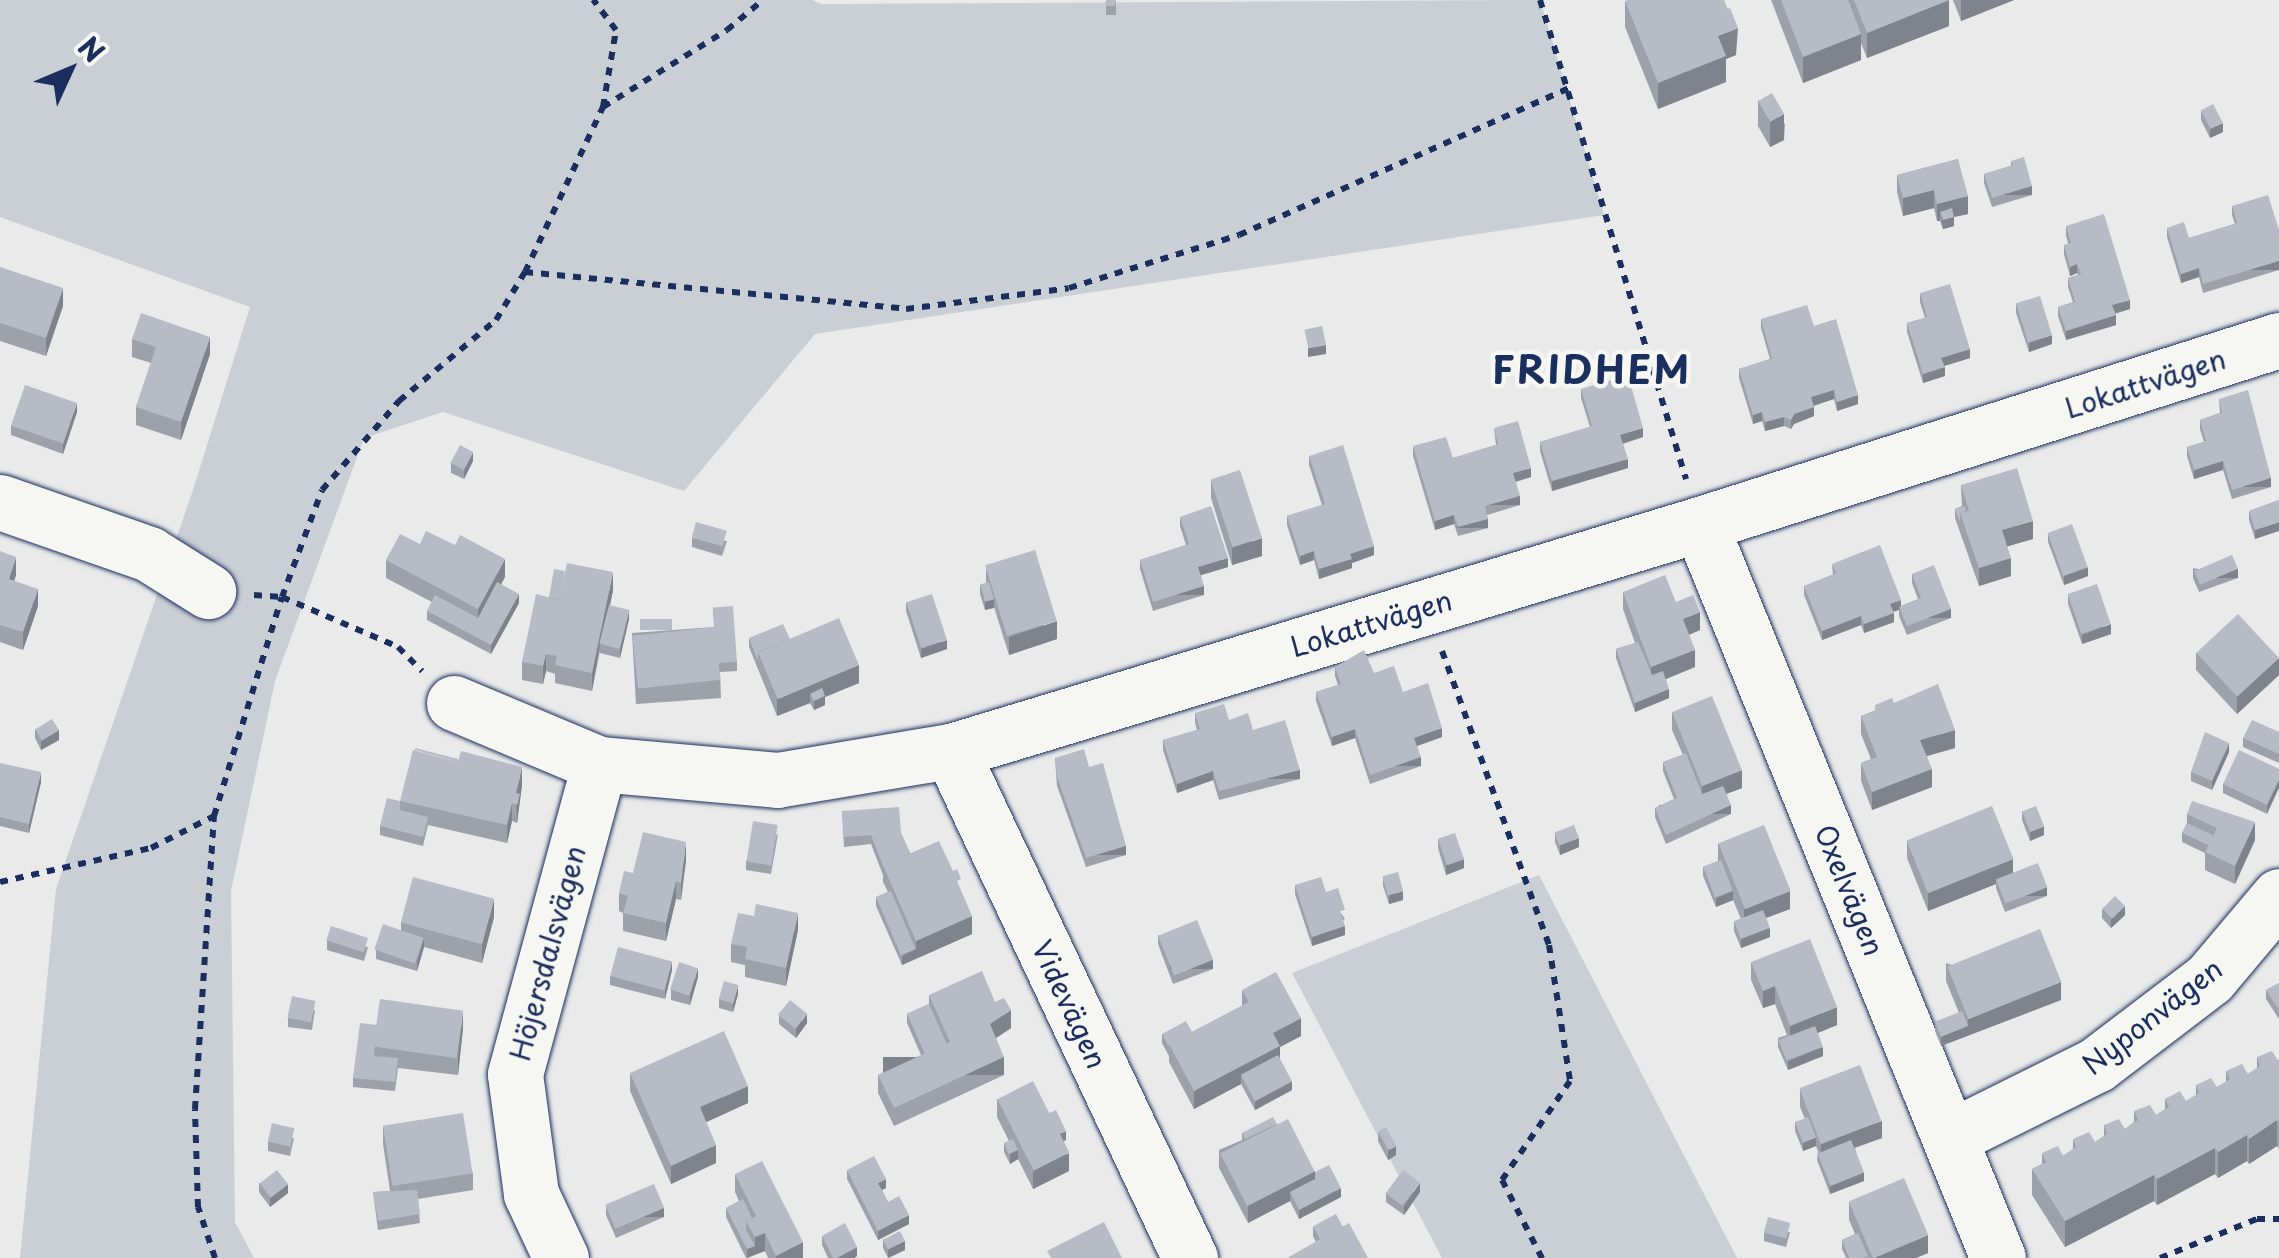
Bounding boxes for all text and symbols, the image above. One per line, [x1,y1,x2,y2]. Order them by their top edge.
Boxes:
north arrow [20,20,120,120]
text: N [69,26,115,72]
street label: Lokattvägen [2060,341,2230,425]
district label: FRIDHEM [1493,346,1691,392]
street label: Lokattvägen [1286,583,1456,663]
street label: Oxelvägen [1809,820,1891,960]
street label: Höjersdalsvägen [502,842,592,1064]
street label: Videvägen [1026,935,1114,1073]
street label: Nyponvägen [2076,951,2228,1081]

